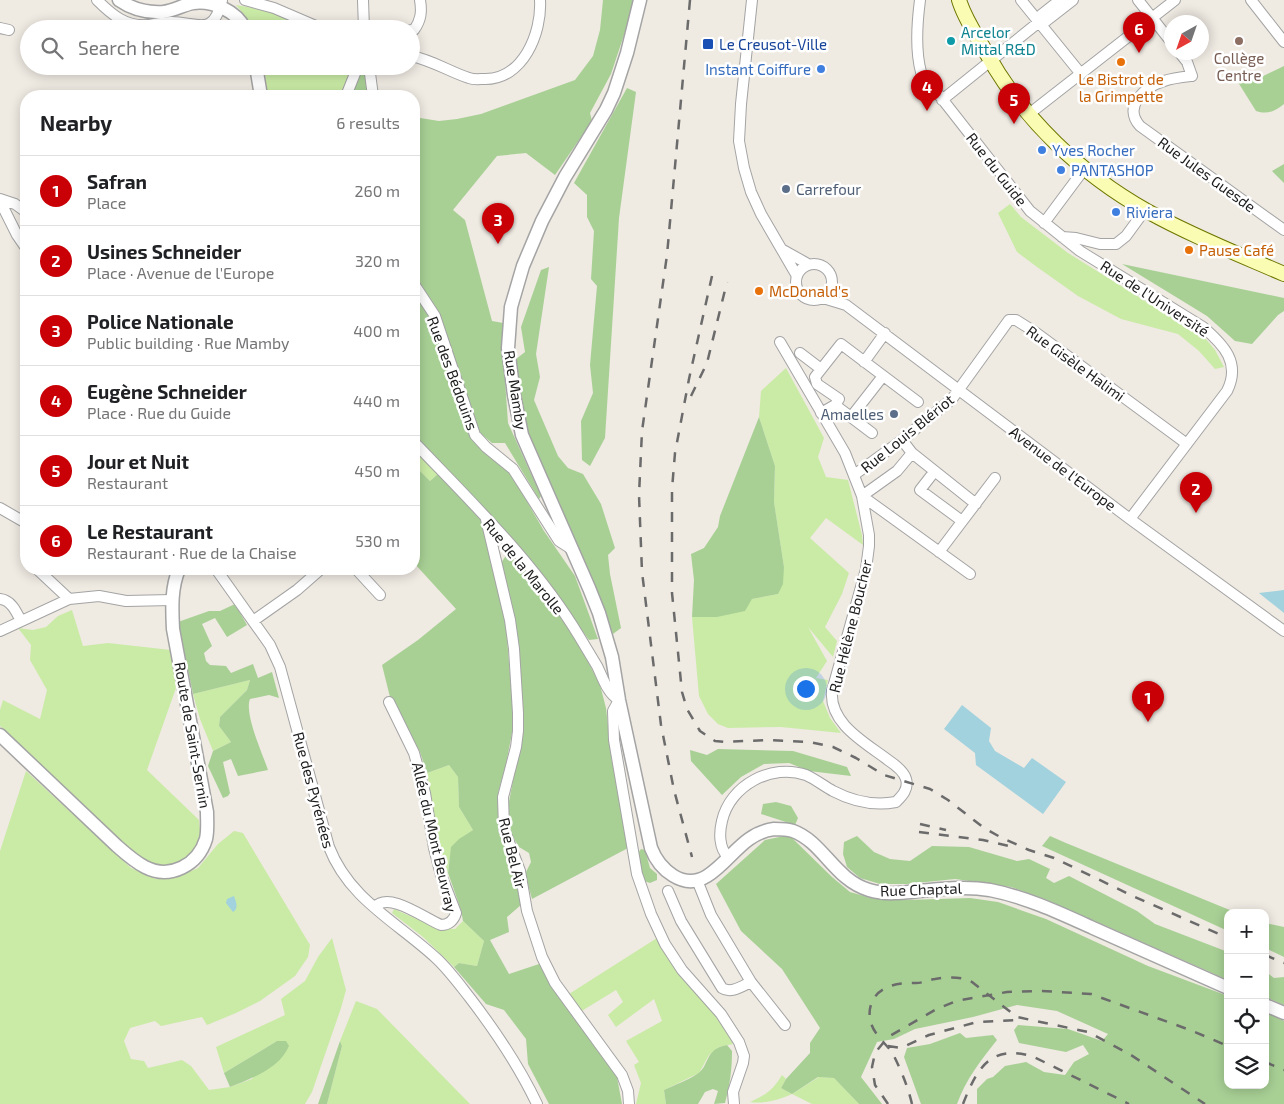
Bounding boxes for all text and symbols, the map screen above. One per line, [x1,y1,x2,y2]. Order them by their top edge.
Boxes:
pin: 6 [1123,12,1155,53]
north arrow [1164,15,1209,60]
search box [20,20,420,75]
place label: Arcelor Mittal R&D [961,23,1036,58]
icon: search [38,34,66,62]
place label: Le Creusot-Ville [719,35,827,53]
marker: Arcelor Mittal R&D [945,35,957,47]
marker: Collège Centre [1233,35,1245,47]
text: Search here [78,36,180,59]
marker: Le Creusot-Ville [701,37,715,51]
place label: Collège Centre [1214,49,1264,84]
marker: Le Bistrot de la Grimpette [1115,56,1127,68]
place label: Instant Coiffure [705,60,811,78]
marker: Instant Coiffure [815,63,827,75]
pin: 4 [911,70,943,111]
place label: Le Bistrot de la Grimpette [1078,70,1164,105]
pin: 5 [998,83,1030,124]
text: Nearby [40,110,112,135]
text: 6 results [336,113,400,132]
street label: Rue du Guide [963,129,1031,209]
street label: Rue Jules Guesde [1155,133,1259,215]
place label: Yves Rocher [1052,141,1135,159]
marker: Yves Rocher [1036,144,1048,156]
place label: PANTASHOP [1071,161,1154,179]
marker: PANTASHOP [1055,164,1067,176]
text: Safran [87,170,147,193]
place label: Carrefour [796,180,861,198]
text: 1 [53,181,59,200]
text: 260 m [355,181,400,200]
marker: Carrefour [780,183,792,195]
text: Place [87,193,126,212]
pin: 3 [482,203,514,244]
place label: Riviera [1126,203,1173,221]
marker: Riviera [1110,206,1122,218]
text: Usines Schneider [87,240,241,263]
place label: Pause Café [1199,241,1274,259]
marker: Pause Café [1183,244,1195,256]
text: 2 [51,251,61,270]
text: 320 m [355,251,400,270]
street label: Rue de l'Université [1097,256,1213,340]
text: Place · Avenue de l'Europe [87,263,274,282]
place label: McDonald's [769,282,849,300]
marker: McDonald's [753,285,765,297]
text: Police Nationale [87,310,234,333]
street label: Rue des Bédouins [424,314,482,432]
text: 3 [51,321,61,340]
text: 400 m [353,321,400,340]
street label: Rue Gisèle Halimi [1023,321,1129,405]
text: Public building · Rue Mamby [87,333,290,352]
street label: Rue Mamby [501,349,531,431]
text: Eugène Schneider [87,380,247,403]
street label: Rue Louis Blériot [857,390,957,476]
text: 4 [51,391,61,410]
text: 440 m [353,391,400,410]
text: Place · Rue du Guide [87,403,231,422]
place label: Amaelles [821,405,884,423]
marker: Amaelles [888,408,900,420]
street label: Avenue de l'Europe [1006,422,1120,514]
text: Jour et Nuit [87,450,189,473]
text: 5 [52,461,60,480]
text: 450 m [354,461,400,480]
pin: 2 [1180,472,1212,513]
text: Restaurant [87,473,168,492]
street label: Rue de la Marolle [480,515,568,617]
text: Le Restaurant [87,520,213,543]
text: 6 [51,531,61,550]
text: 530 m [355,531,400,550]
text: Restaurant · Rue de la Chaise [87,543,297,562]
street label: Rue Hélène Boucher [825,558,875,694]
street label: Route de Saint-Sernin [171,660,215,810]
your location [793,676,819,702]
pin: 1 [1132,681,1164,722]
street label: Rue des Pyrénées [290,730,338,850]
street label: Allée du Mont Beuvray [409,760,461,914]
street label: Rue Bel Air [495,816,531,890]
street label: Rue Chaptal [880,879,963,899]
map controls [1224,909,1269,1089]
button: + [1224,909,1269,954]
button: − [1224,954,1269,999]
button: locate [1224,999,1269,1044]
button: layers [1224,1044,1269,1089]

